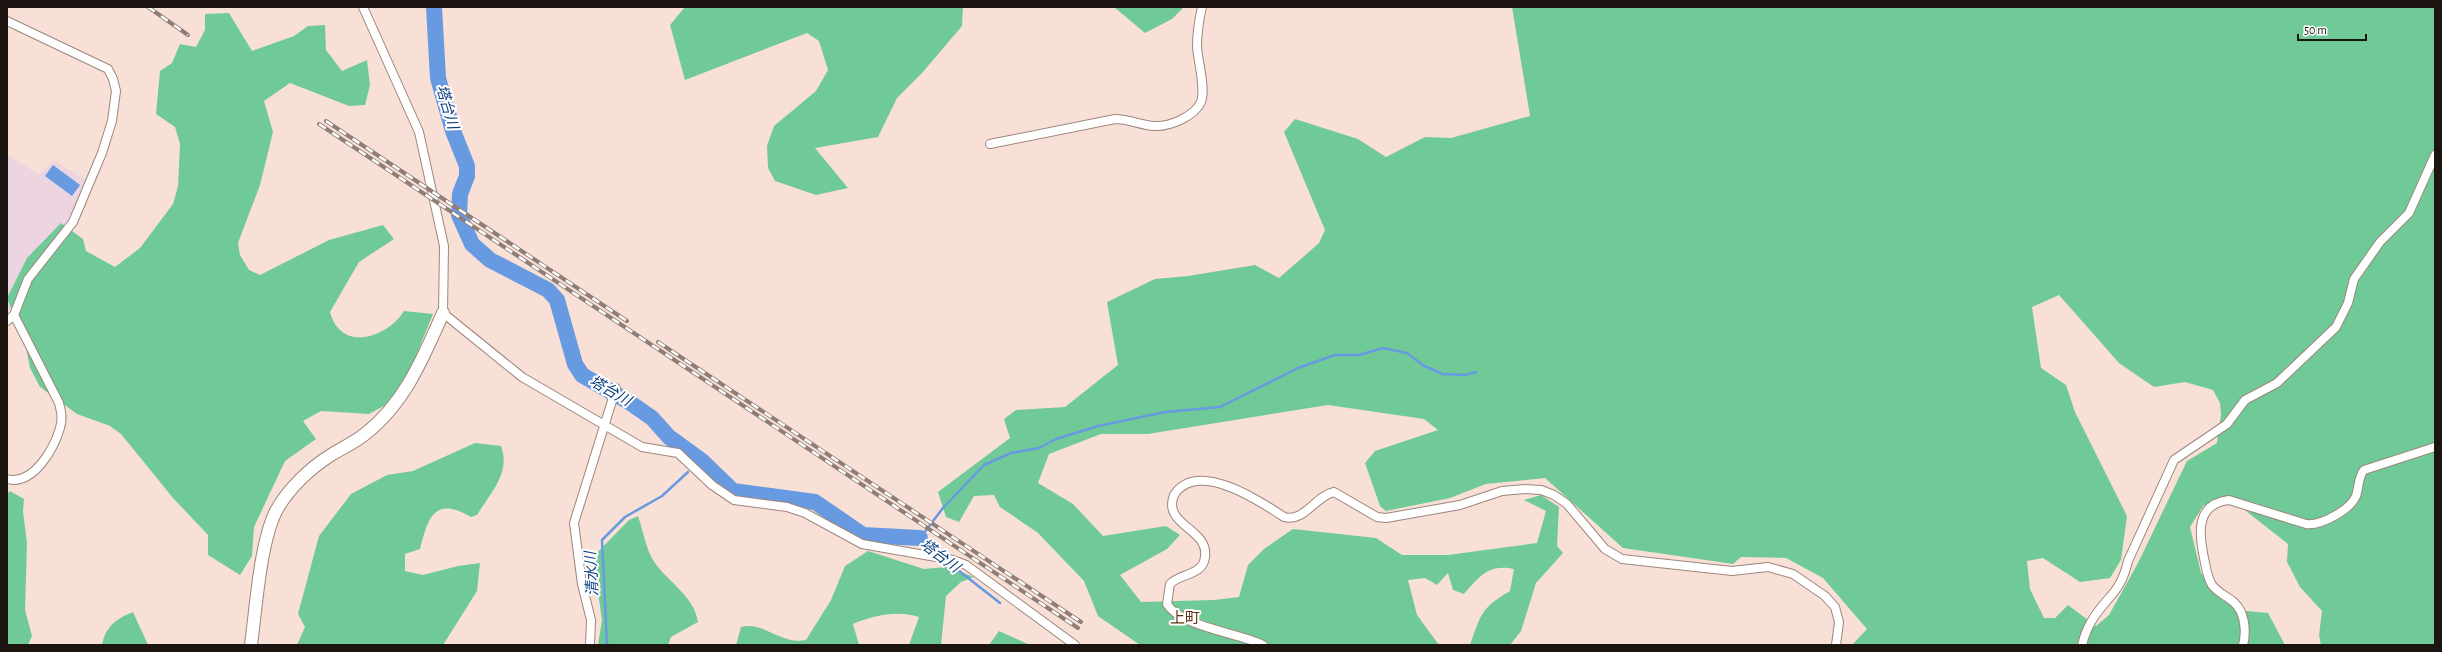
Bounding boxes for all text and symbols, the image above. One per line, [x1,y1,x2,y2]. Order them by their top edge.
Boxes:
scale bar [2298,16,2366,42]
text: 50 m [2304,24,2327,36]
water label: 塔台川 [434,83,462,133]
water label: 塔台川 [587,372,635,410]
water label: 塔台川 [918,536,965,577]
water label: 清水川 [582,549,601,597]
district label: 上町 [1170,610,1200,626]

